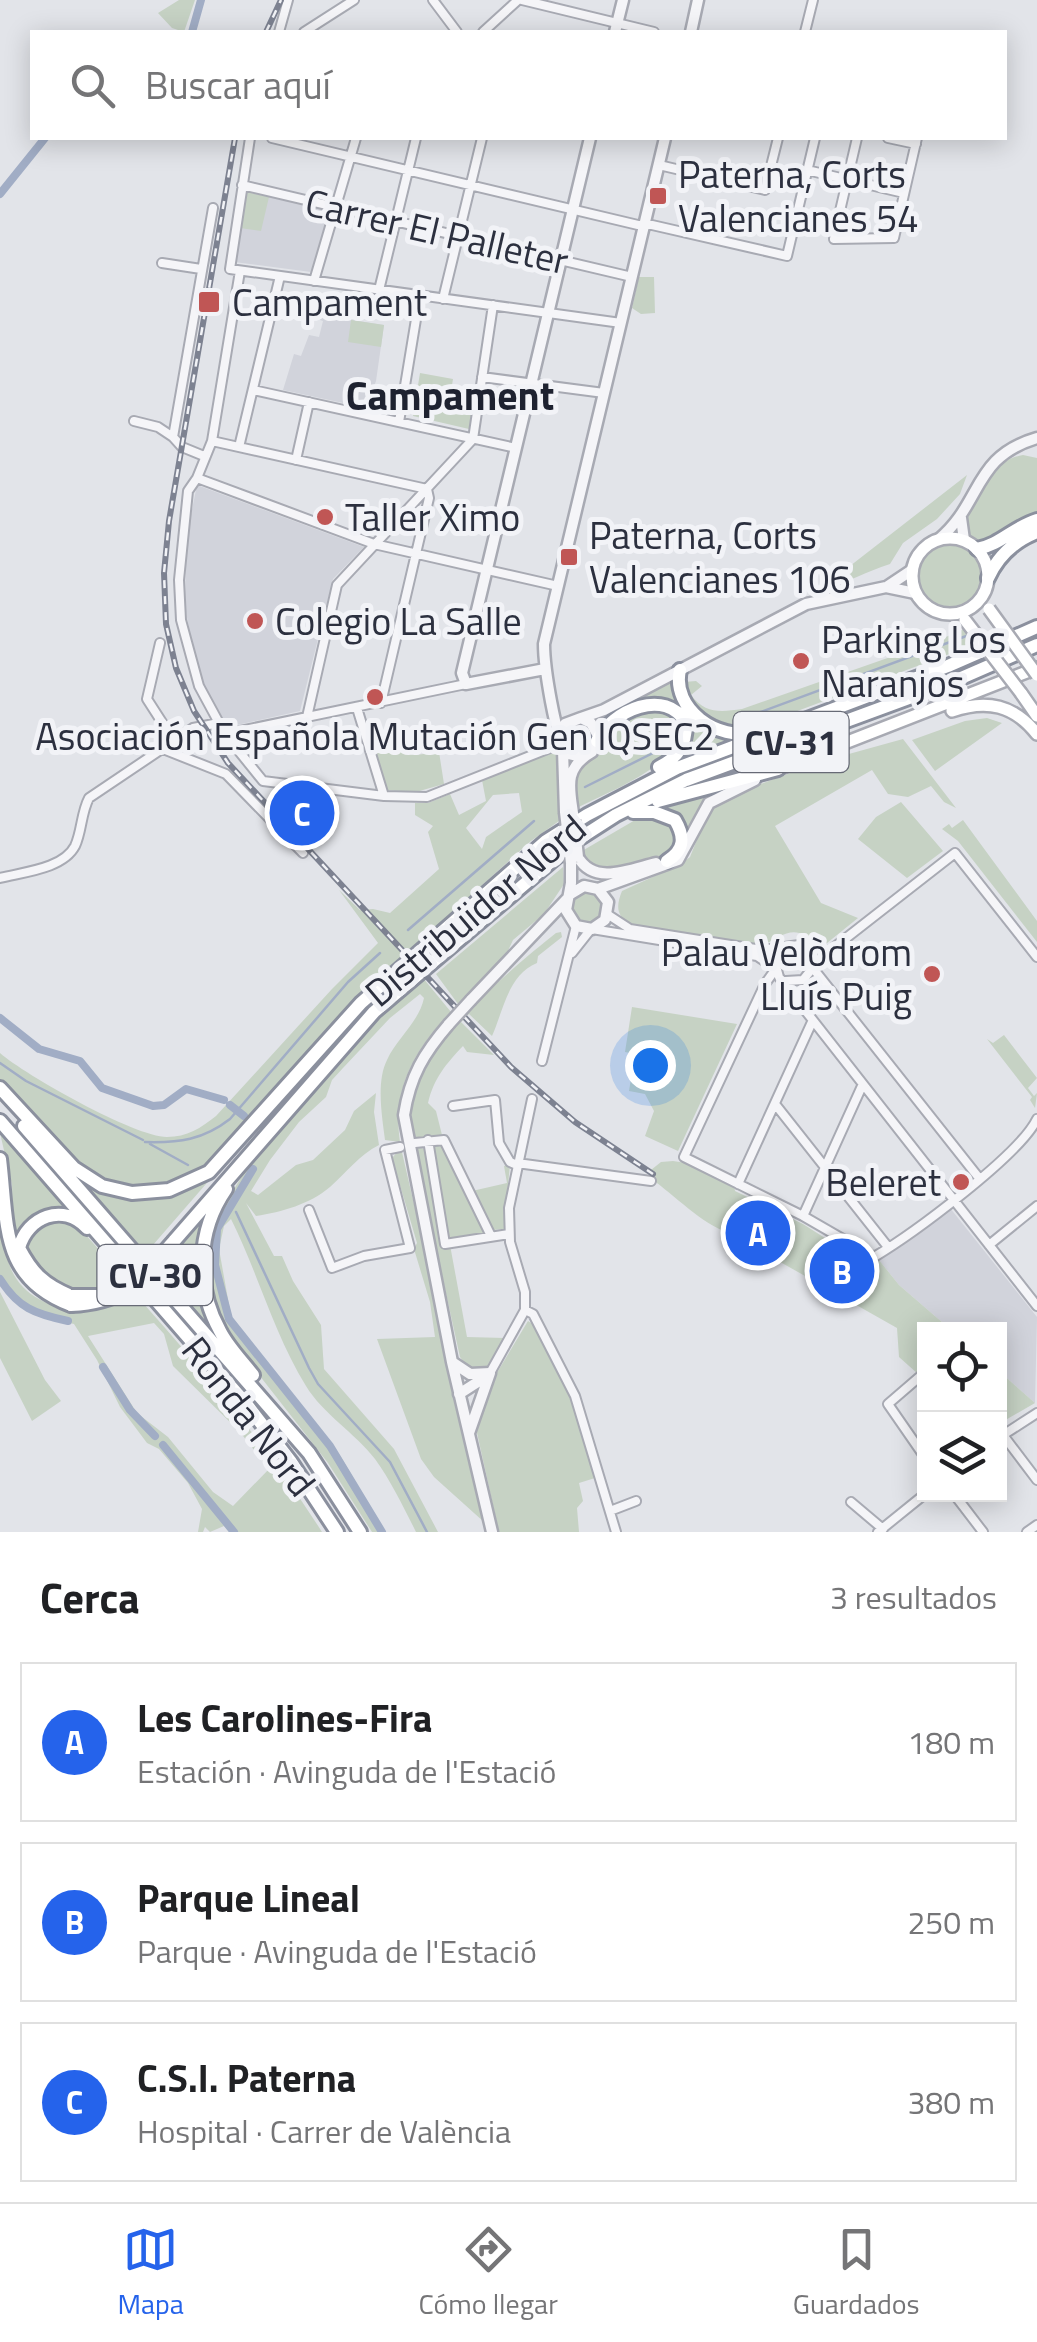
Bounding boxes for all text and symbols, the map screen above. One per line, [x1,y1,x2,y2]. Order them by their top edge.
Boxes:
search box [30,30,1007,140]
text: Buscar aquí [145,56,331,114]
icon: search [65,58,120,113]
place label: Paterna, Corts Valencianes 54 [678,145,919,247]
street label: Carrer El Palleter [300,173,574,289]
marker: Paterna, Corts Valencianes 54 [647,185,669,207]
place label: Campament [232,273,427,331]
marker: Campament [196,289,222,315]
district label: Campament [346,365,554,426]
place label: Taller Ximo [345,488,520,546]
marker: Taller Ximo [314,506,336,528]
place label: Paterna, Corts Valencianes 106 [589,506,851,608]
marker: Paterna, Corts Valencianes 106 [558,546,580,568]
place label: Colegio La Salle [275,592,522,650]
marker: Colegio La Salle [244,610,266,632]
place label: Parking Los Naranjos [821,610,1006,712]
marker: Parking Los Naranjos [790,650,812,672]
marker: Asociación Española Mutación Gen IQSEC2 [364,686,386,708]
place label: Asociación Española Mutación Gen IQSEC2 [35,707,715,765]
road number: CV-31 [734,712,848,772]
pin: C [270,776,334,850]
street label: Distribuïdor Nord [351,800,599,1020]
place label: Palau Velòdrom Lluís Puig [661,923,912,1025]
marker: Palau Velòdrom Lluís Puig [921,963,943,985]
your location [625,1040,676,1091]
place label: Beleret [825,1153,941,1211]
marker: Beleret [950,1171,972,1193]
pin: A [726,1196,790,1270]
pin: B [810,1234,874,1308]
road number: CV-30 [98,1245,212,1305]
map controls [917,1322,1007,1502]
button: locate [917,1322,1007,1412]
street label: Ronda Nord [168,1324,330,1508]
button: layers [917,1412,1007,1502]
text: Cerca [40,1565,140,1629]
text: 3 resultados [830,1573,997,1621]
text: Les Carolines-Fira [137,1689,432,1747]
text: A [65,1718,84,1766]
text: 180 m [907,1718,995,1766]
text: Estación · Avinguda de l'Estació [137,1747,556,1795]
text: Parque Lineal [137,1869,360,1927]
text: B [65,1898,84,1946]
text: 250 m [907,1898,995,1946]
text: Parque · Avinguda de l'Estació [137,1927,537,1975]
text: C.S.I. Paterna [137,2049,356,2107]
text: C [66,2078,83,2126]
text: 380 m [907,2078,995,2126]
text: Hospital · Carrer de València [137,2107,511,2155]
tab: Mapa [117,2222,184,2325]
tab: Cómo llegar [419,2222,558,2325]
tab: Guardados [793,2222,920,2325]

